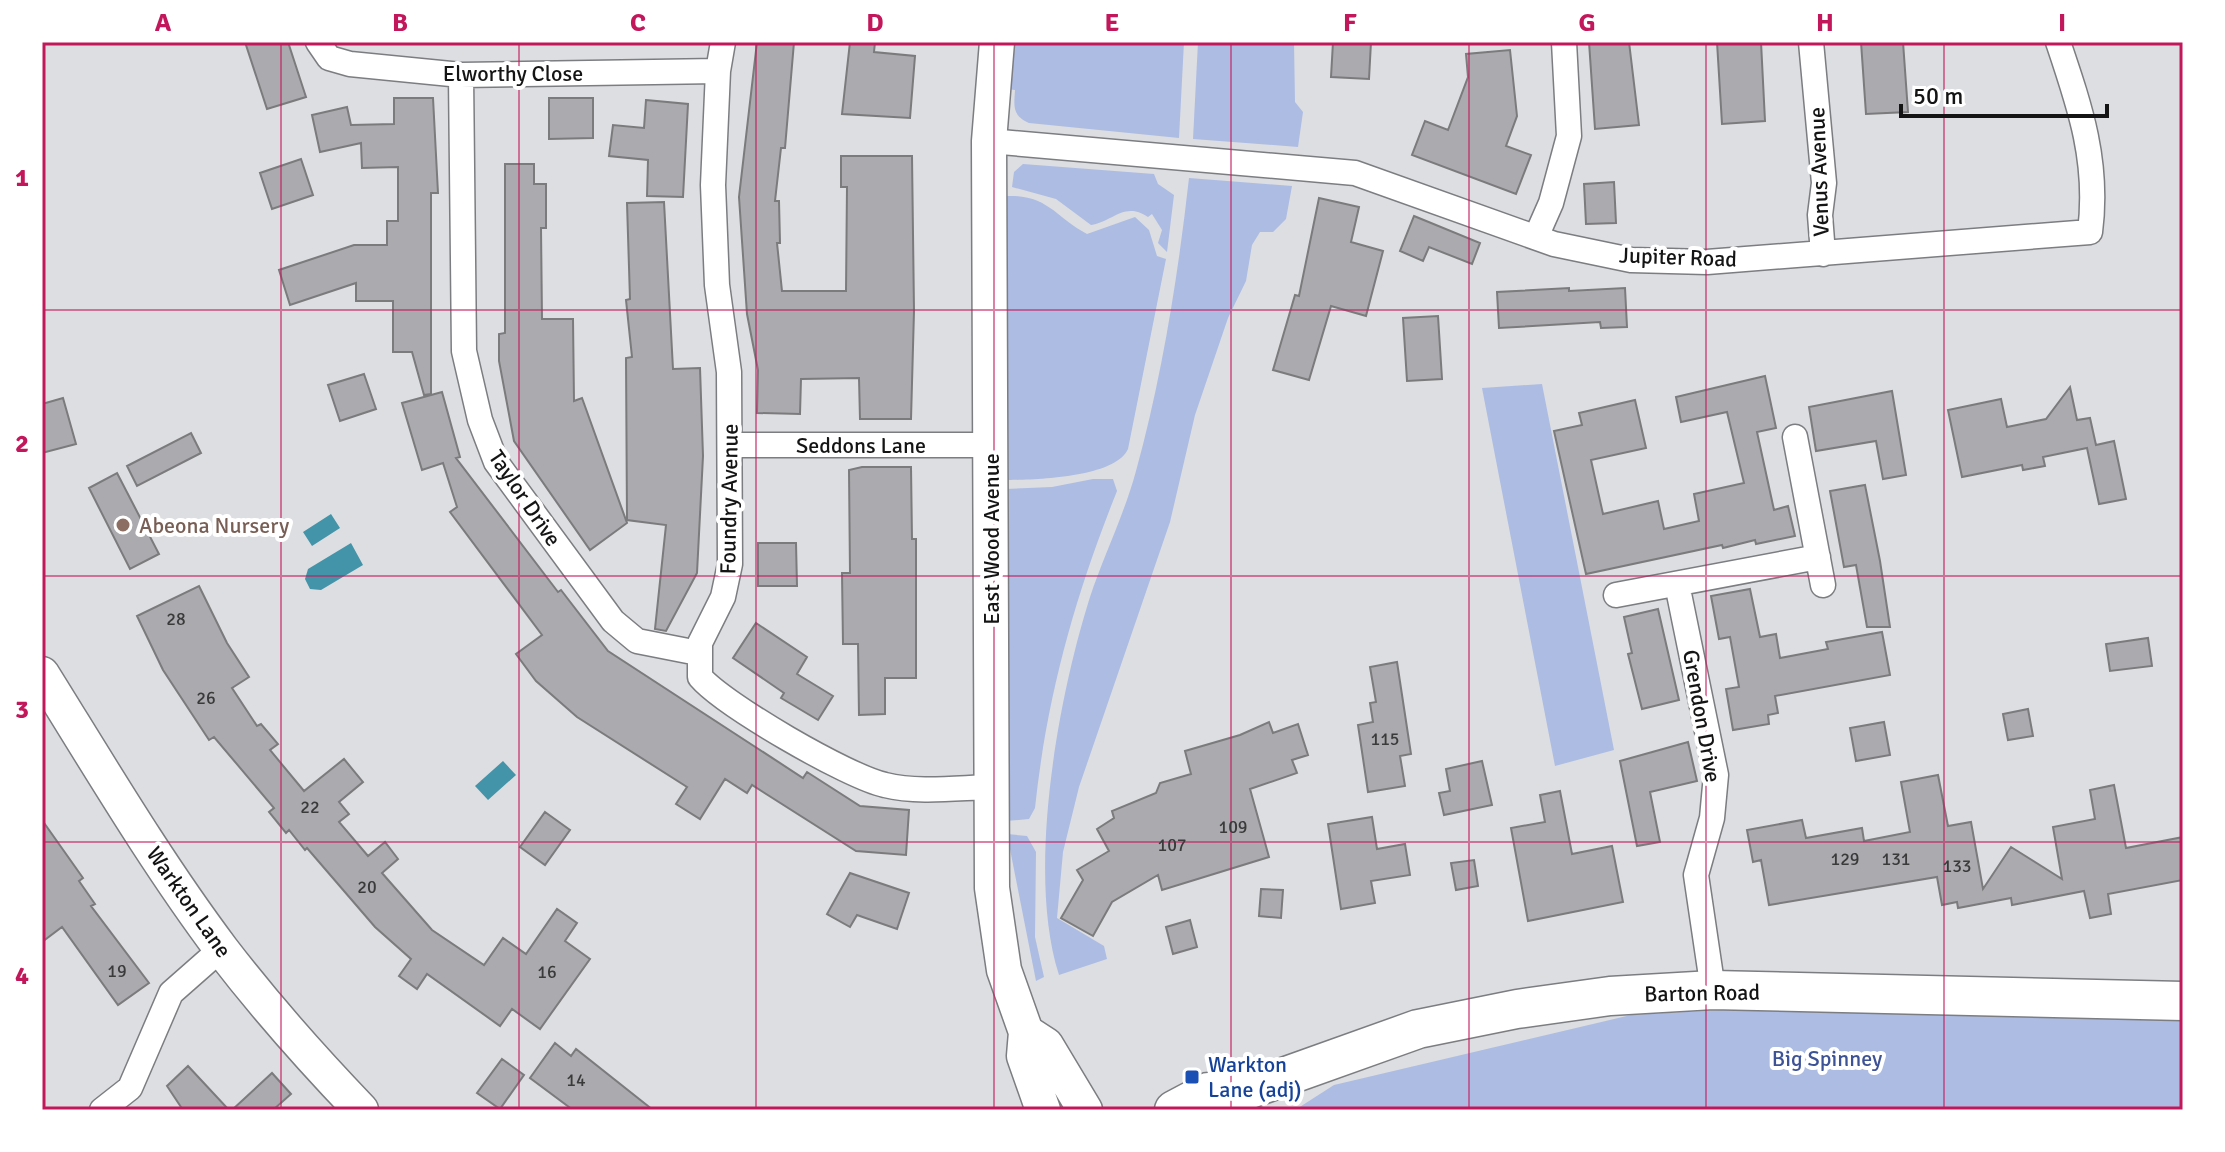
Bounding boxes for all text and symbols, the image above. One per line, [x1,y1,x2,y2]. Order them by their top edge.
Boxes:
text: A [155,7,172,39]
text: B [392,7,408,39]
text: C [630,7,646,39]
text: D [866,7,884,39]
text: E [1105,7,1119,39]
text: F [1343,7,1357,39]
text: G [1578,7,1596,39]
text: H [1816,7,1834,39]
text: I [2058,7,2066,39]
street label: Elworthy Close [443,60,583,87]
scale bar [1901,68,2107,118]
text: 50 m [1913,81,1963,111]
street label: Venus Avenue [1803,107,1835,237]
text: 1 [15,162,29,194]
street label: Jupiter Road [1619,241,1737,273]
street label: Foundry Avenue [714,423,744,575]
text: 2 [15,428,29,460]
street label: Seddons Lane [796,432,926,459]
street label: Taylor Drive [483,445,567,551]
street label: East Wood Avenue [978,453,1005,625]
place label: Abeona Nursery [139,512,290,539]
marker: Abeona Nursery [114,516,132,534]
house number: 28 [166,608,186,630]
street label: Grendon Drive [1677,648,1727,784]
house number: 26 [196,687,216,709]
text: 3 [15,694,29,726]
house number: 115 [1370,728,1400,750]
house number: 22 [300,796,320,818]
house number: 109 [1218,816,1248,838]
house number: 107 [1157,834,1187,856]
street label: Warkton Lane [141,841,237,963]
house number: 129 [1830,848,1860,870]
house number: 131 [1881,848,1911,870]
house number: 133 [1942,855,1972,877]
house number: 20 [357,876,377,898]
text: 4 [15,960,29,992]
house number: 19 [107,960,127,982]
house number: 16 [537,961,557,983]
street label: Barton Road [1644,978,1760,1008]
park label: Big Spinney [1772,1045,1883,1072]
place label: Warkton Lane (adj) [1208,1051,1302,1103]
marker: Warkton Lane (adj) [1183,1068,1201,1086]
house number: 14 [566,1069,586,1091]

